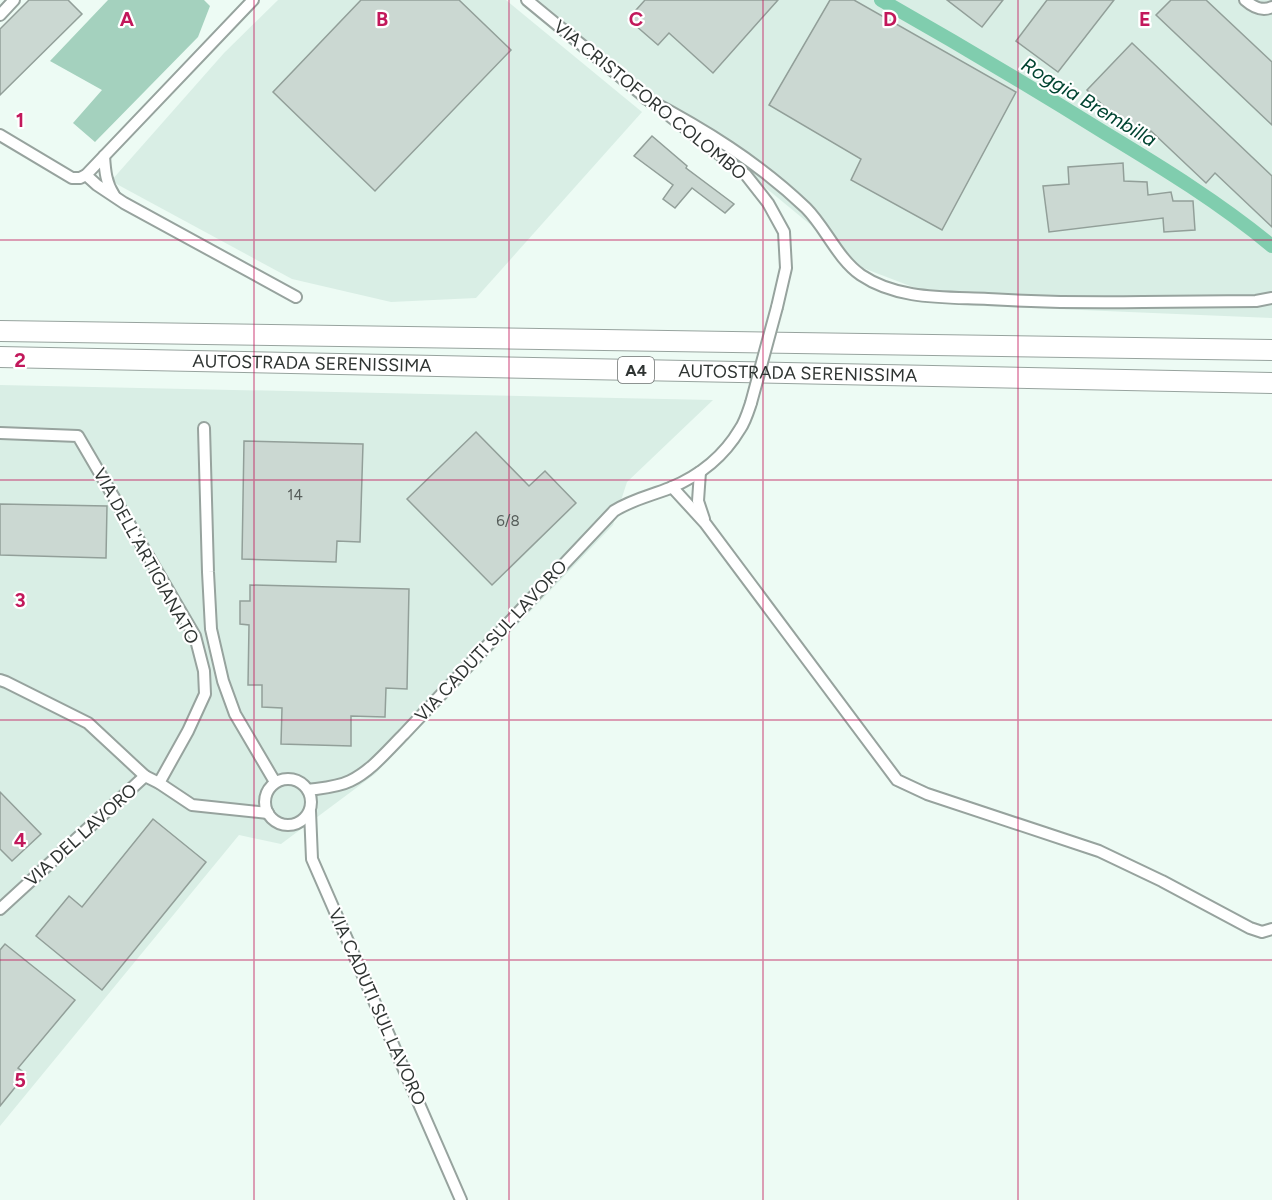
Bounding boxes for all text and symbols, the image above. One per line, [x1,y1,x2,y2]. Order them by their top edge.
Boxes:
text: A [120,7,135,31]
text: B [376,7,388,31]
text: D [883,7,897,31]
text: E [1139,7,1151,31]
street label: VIA CRISTOFORO COLOMBO [549,16,751,184]
water label: Roggia Brembilla [1017,52,1161,152]
text: 1 [16,108,24,132]
text: 2 [14,348,26,372]
street label: AUTOSTRADA SERENISSIMA [192,350,432,377]
road number: A4 [618,357,654,383]
street label: AUTOSTRADA SERENISSIMA [678,360,918,387]
street label: VIA DELL'ARTIGIANATO [88,464,204,648]
house number: 14 [287,486,303,504]
house number: 6/8 [496,512,520,530]
street label: VIA CADUTI SUL LAVORO [410,555,572,727]
text: 3 [14,588,26,612]
street label: VIA DEL LAVORO [20,779,142,891]
text: 4 [14,828,27,852]
street label: VIA CADUTI SUL LAVORO [324,905,430,1109]
text: 5 [14,1068,26,1092]

